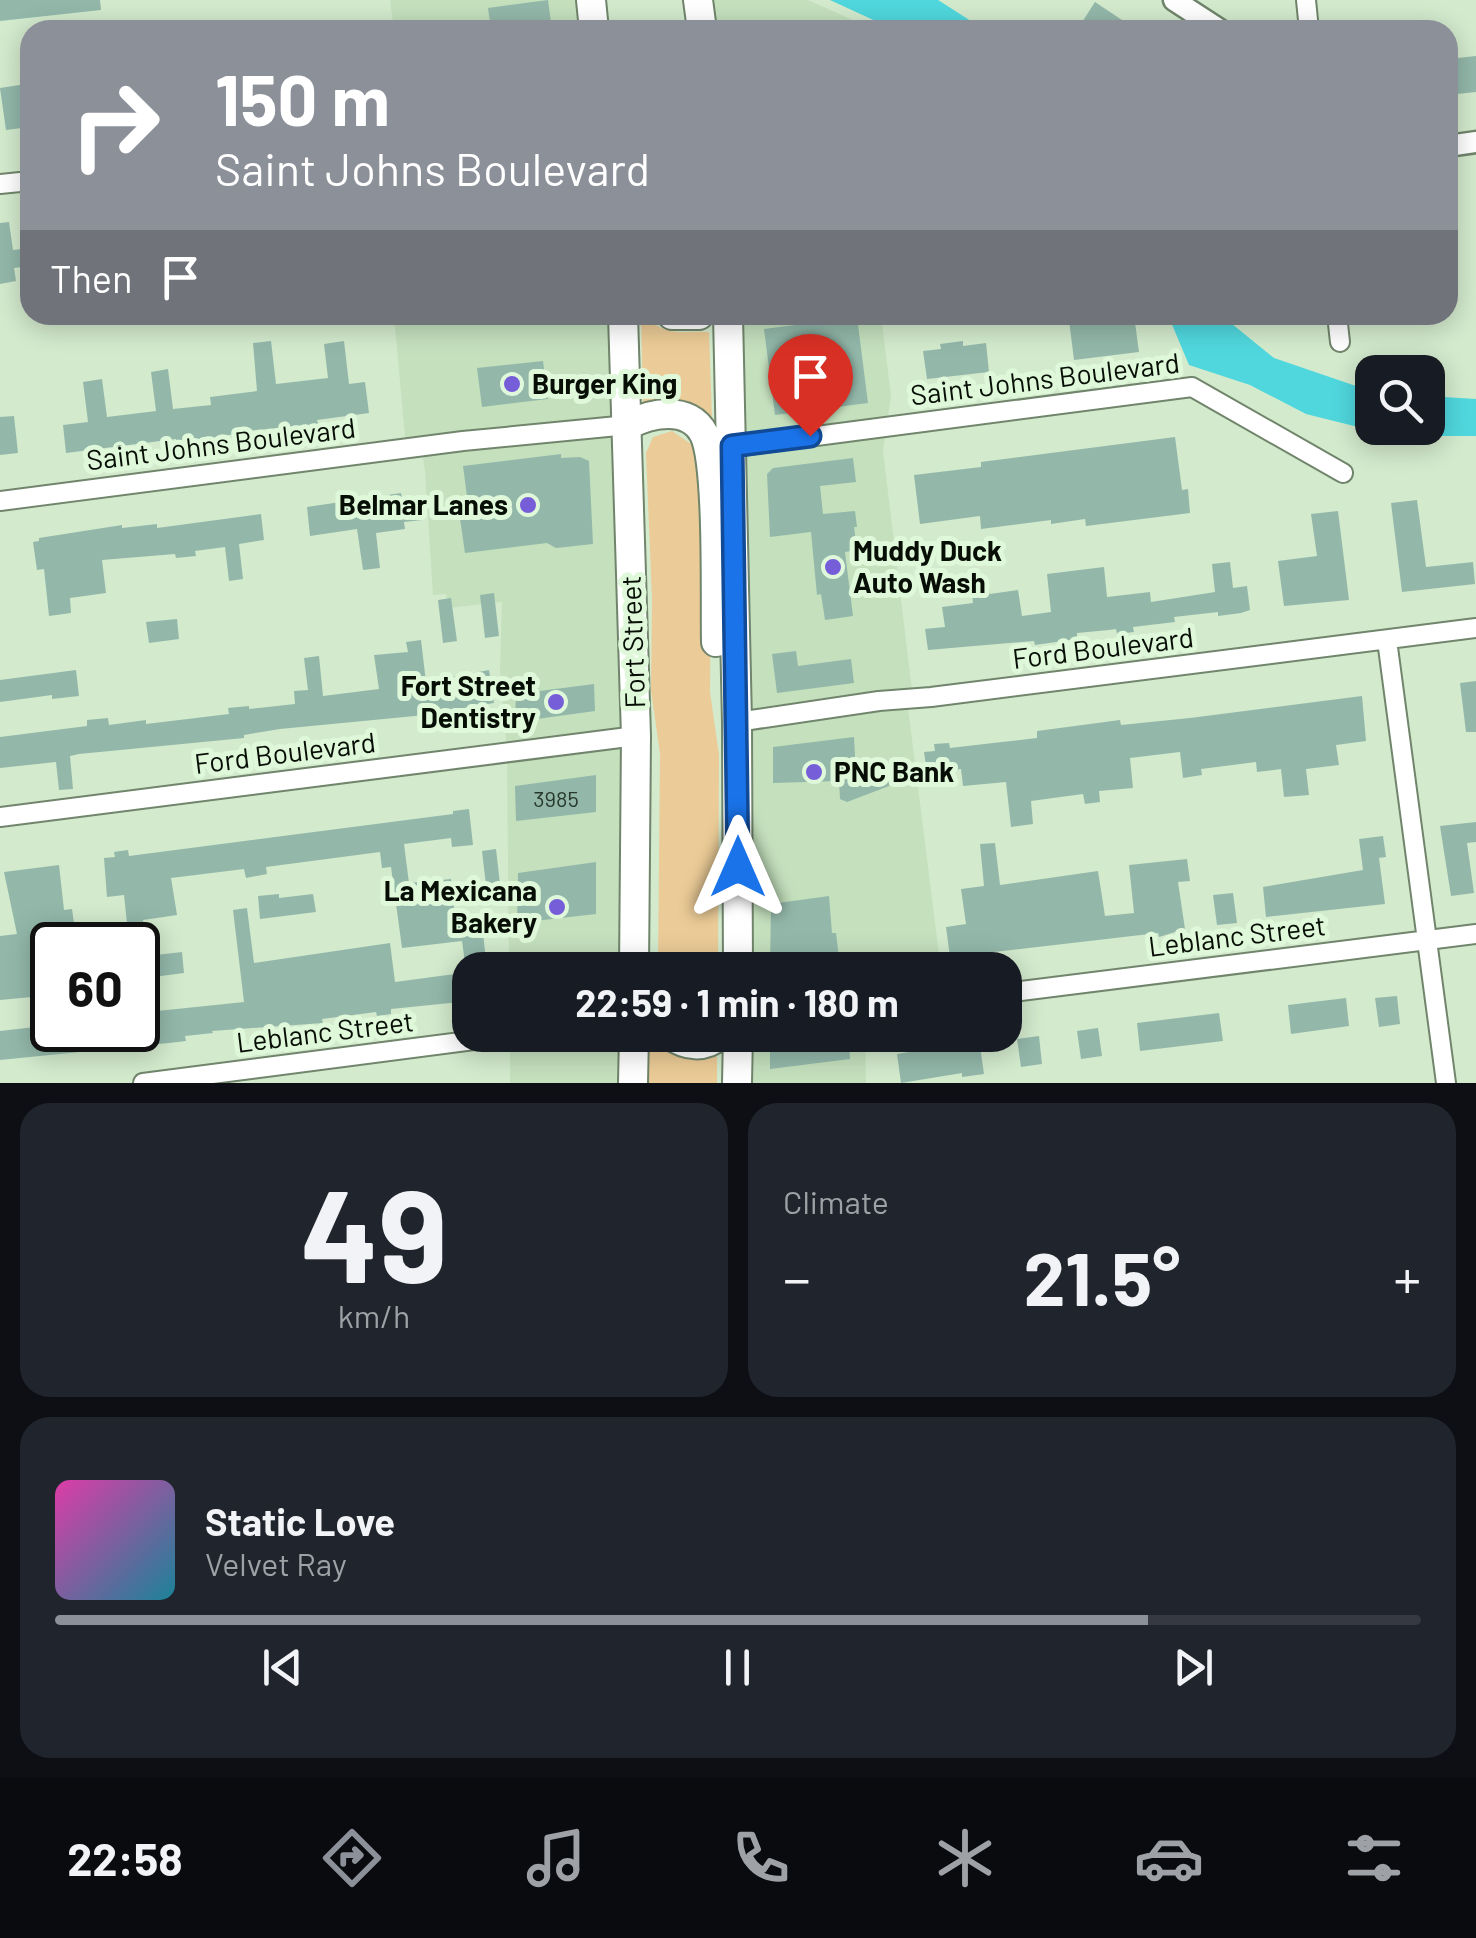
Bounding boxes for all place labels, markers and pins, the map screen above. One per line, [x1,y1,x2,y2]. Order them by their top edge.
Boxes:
pin [768,334,853,437]
place label: Burger King [532,366,677,400]
marker: Burger King [501,373,523,395]
place label: Belmar Lanes [339,487,508,521]
marker: Belmar Lanes [517,494,539,516]
place label: Muddy Duck Auto Wash [853,533,1002,599]
marker: Muddy Duck Auto Wash [822,556,844,578]
place label: Fort Street Dentistry [401,668,536,734]
marker: Fort Street Dentistry [545,691,567,713]
place label: PNC Bank [834,754,954,788]
marker: PNC Bank [803,761,825,783]
place label: La Mexicana Bakery [384,873,537,939]
marker: La Mexicana Bakery [546,896,568,918]

